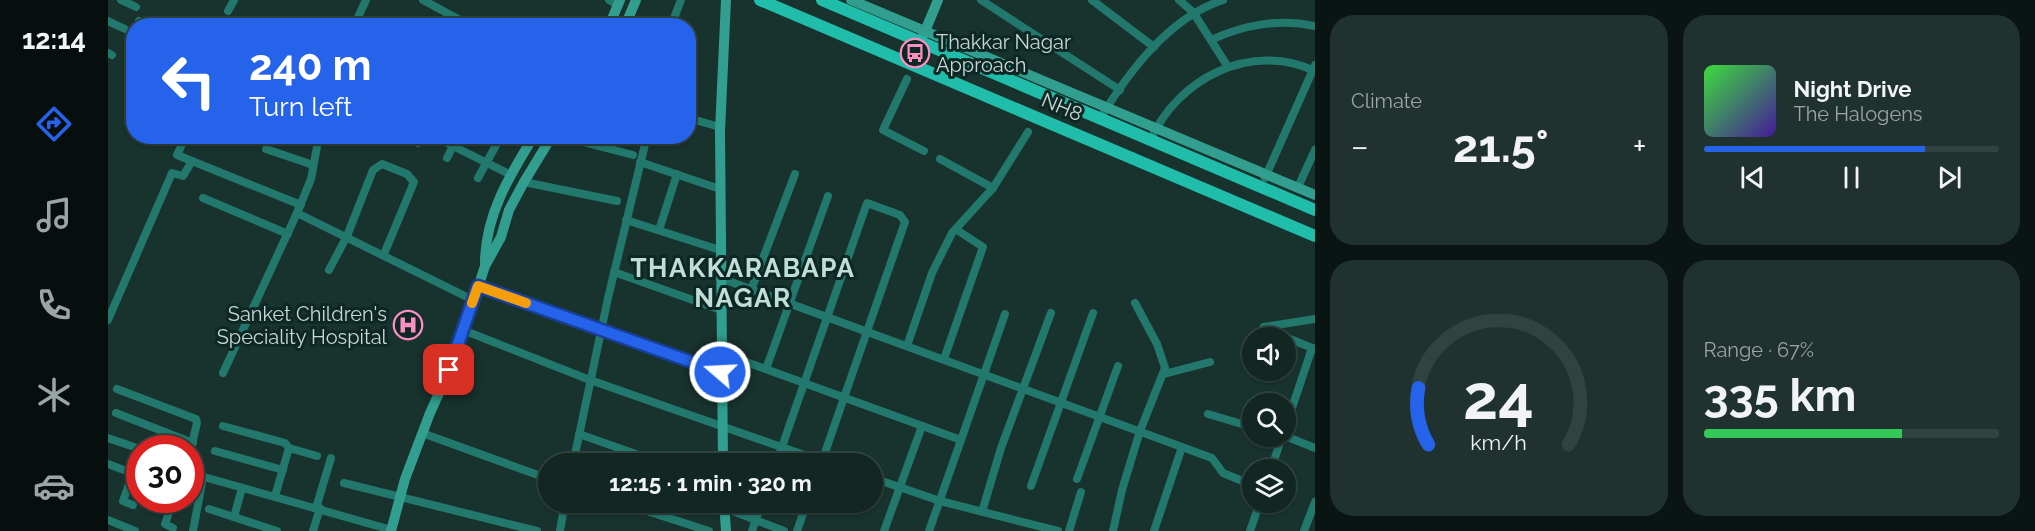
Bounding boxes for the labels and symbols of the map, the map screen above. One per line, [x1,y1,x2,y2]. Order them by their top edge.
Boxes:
place label: Thakkar Nagar Approach [936,30,1071,77]
bus stop icon: Thakkar Nagar Approach [899,37,931,69]
street label: NH8 [1038,88,1086,126]
district label: THAKKARABAPA NAGAR [630,253,856,313]
place label: Sanket Children's Speciality Hospital [217,302,388,349]
hospital icon: Sanket Children's Speciality Hospital [392,309,424,341]
position arrow [688,340,752,404]
pin [423,344,474,395]
speed limit sign: 30 [126,435,204,513]

